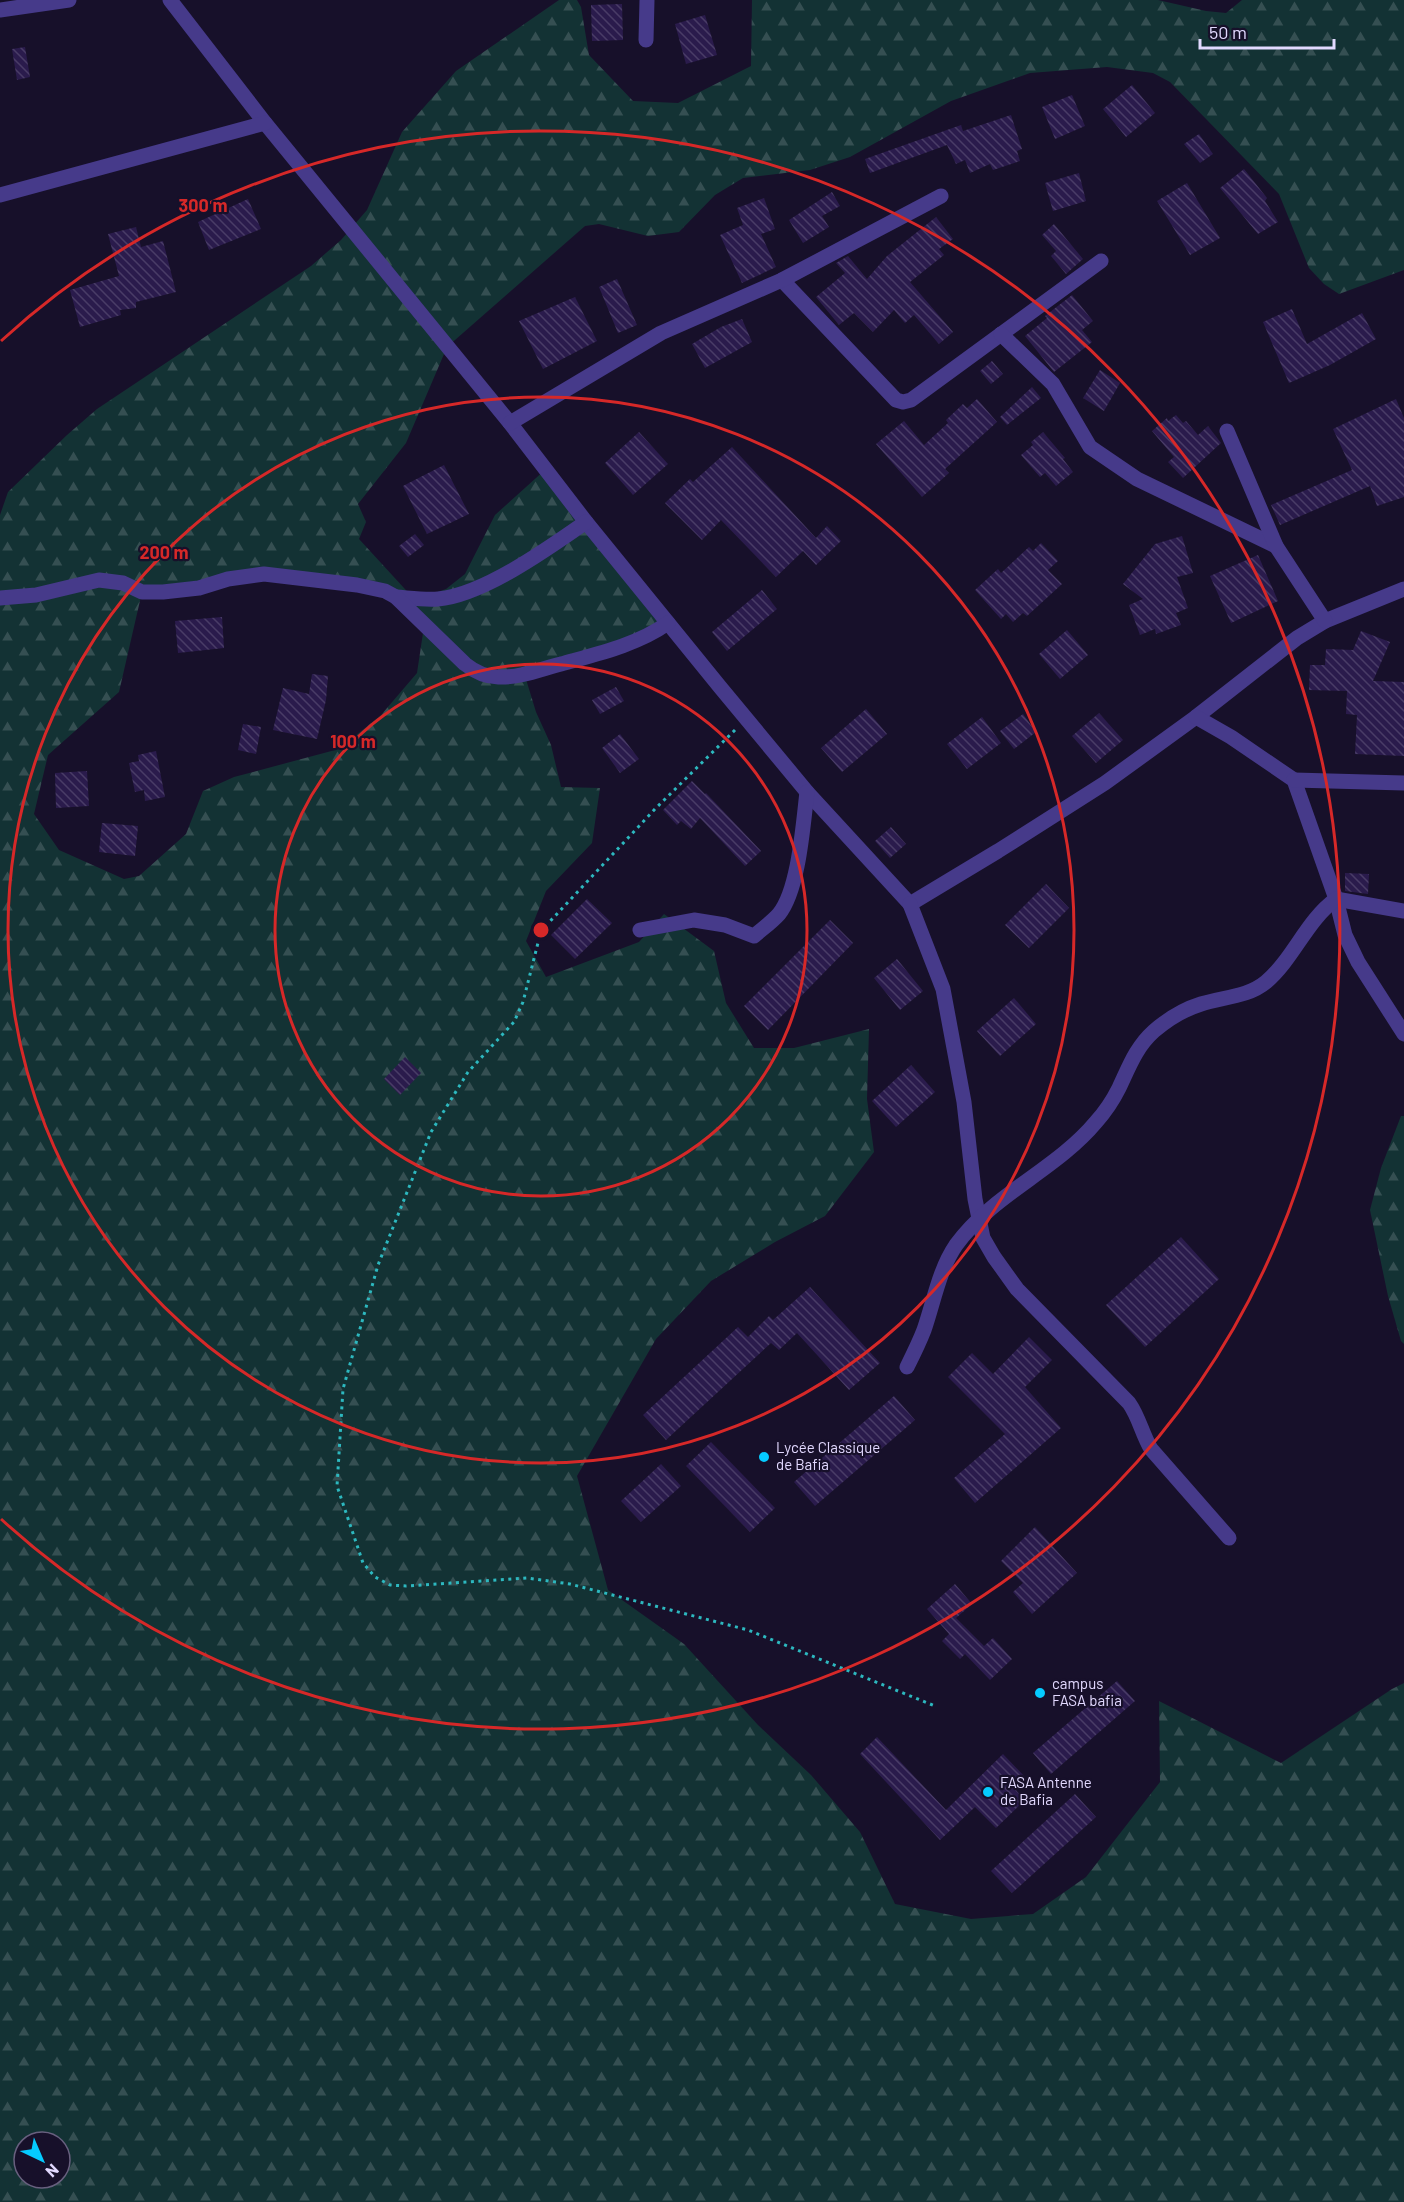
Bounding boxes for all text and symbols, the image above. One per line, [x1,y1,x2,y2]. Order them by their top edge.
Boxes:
scale bar [1200,12,1334,50]
text: 50 m [1209,21,1247,43]
text: 300 m [179,194,227,216]
text: 200 m [139,541,189,563]
text: 100 m [330,730,376,752]
centre of rings [531,920,551,940]
place label: Lycée Classique de Bafia [776,1438,880,1473]
marker: Lycée Classique de Bafia [757,1450,771,1464]
place label: campus FASA bafia [1052,1674,1122,1709]
marker: campus FASA bafia [1033,1686,1047,1700]
place label: FASA Antenne de Bafia [1000,1773,1092,1808]
marker: FASA Antenne de Bafia [981,1785,995,1799]
north arrow [12,2130,72,2190]
text: N [42,2161,63,2182]

